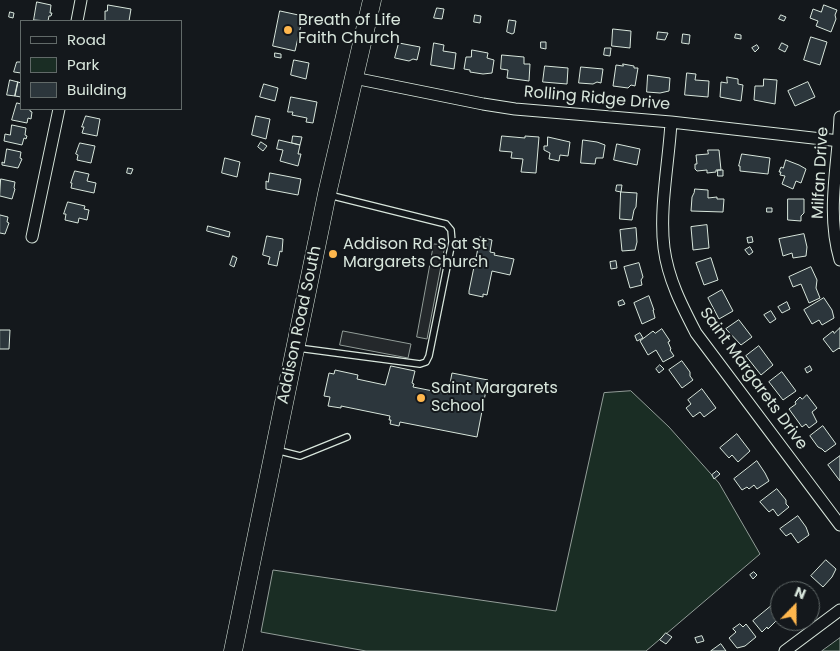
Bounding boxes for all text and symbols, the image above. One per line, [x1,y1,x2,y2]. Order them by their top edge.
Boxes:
place label: Breath of Life Faith Church [298,11,401,49]
legend [20,20,182,110]
marker: Breath of Life Faith Church [282,24,294,36]
text: Road [67,29,106,50]
text: Park [67,54,99,75]
text: Building [67,79,127,100]
street label: Rolling Ridge Drive [523,83,671,115]
street label: Milfan Drive [809,126,833,220]
place label: Addison Rd S at St Margarets Church [343,235,488,273]
street label: Addison Road South [274,244,326,406]
marker: Addison Rd S at St Margarets Church [327,248,339,260]
street label: Saint Margarets Drive [695,304,811,454]
place label: Saint Margarets School [431,379,558,417]
marker: Saint Margarets School [415,392,427,404]
north arrow [770,581,820,631]
text: N [792,582,809,604]

